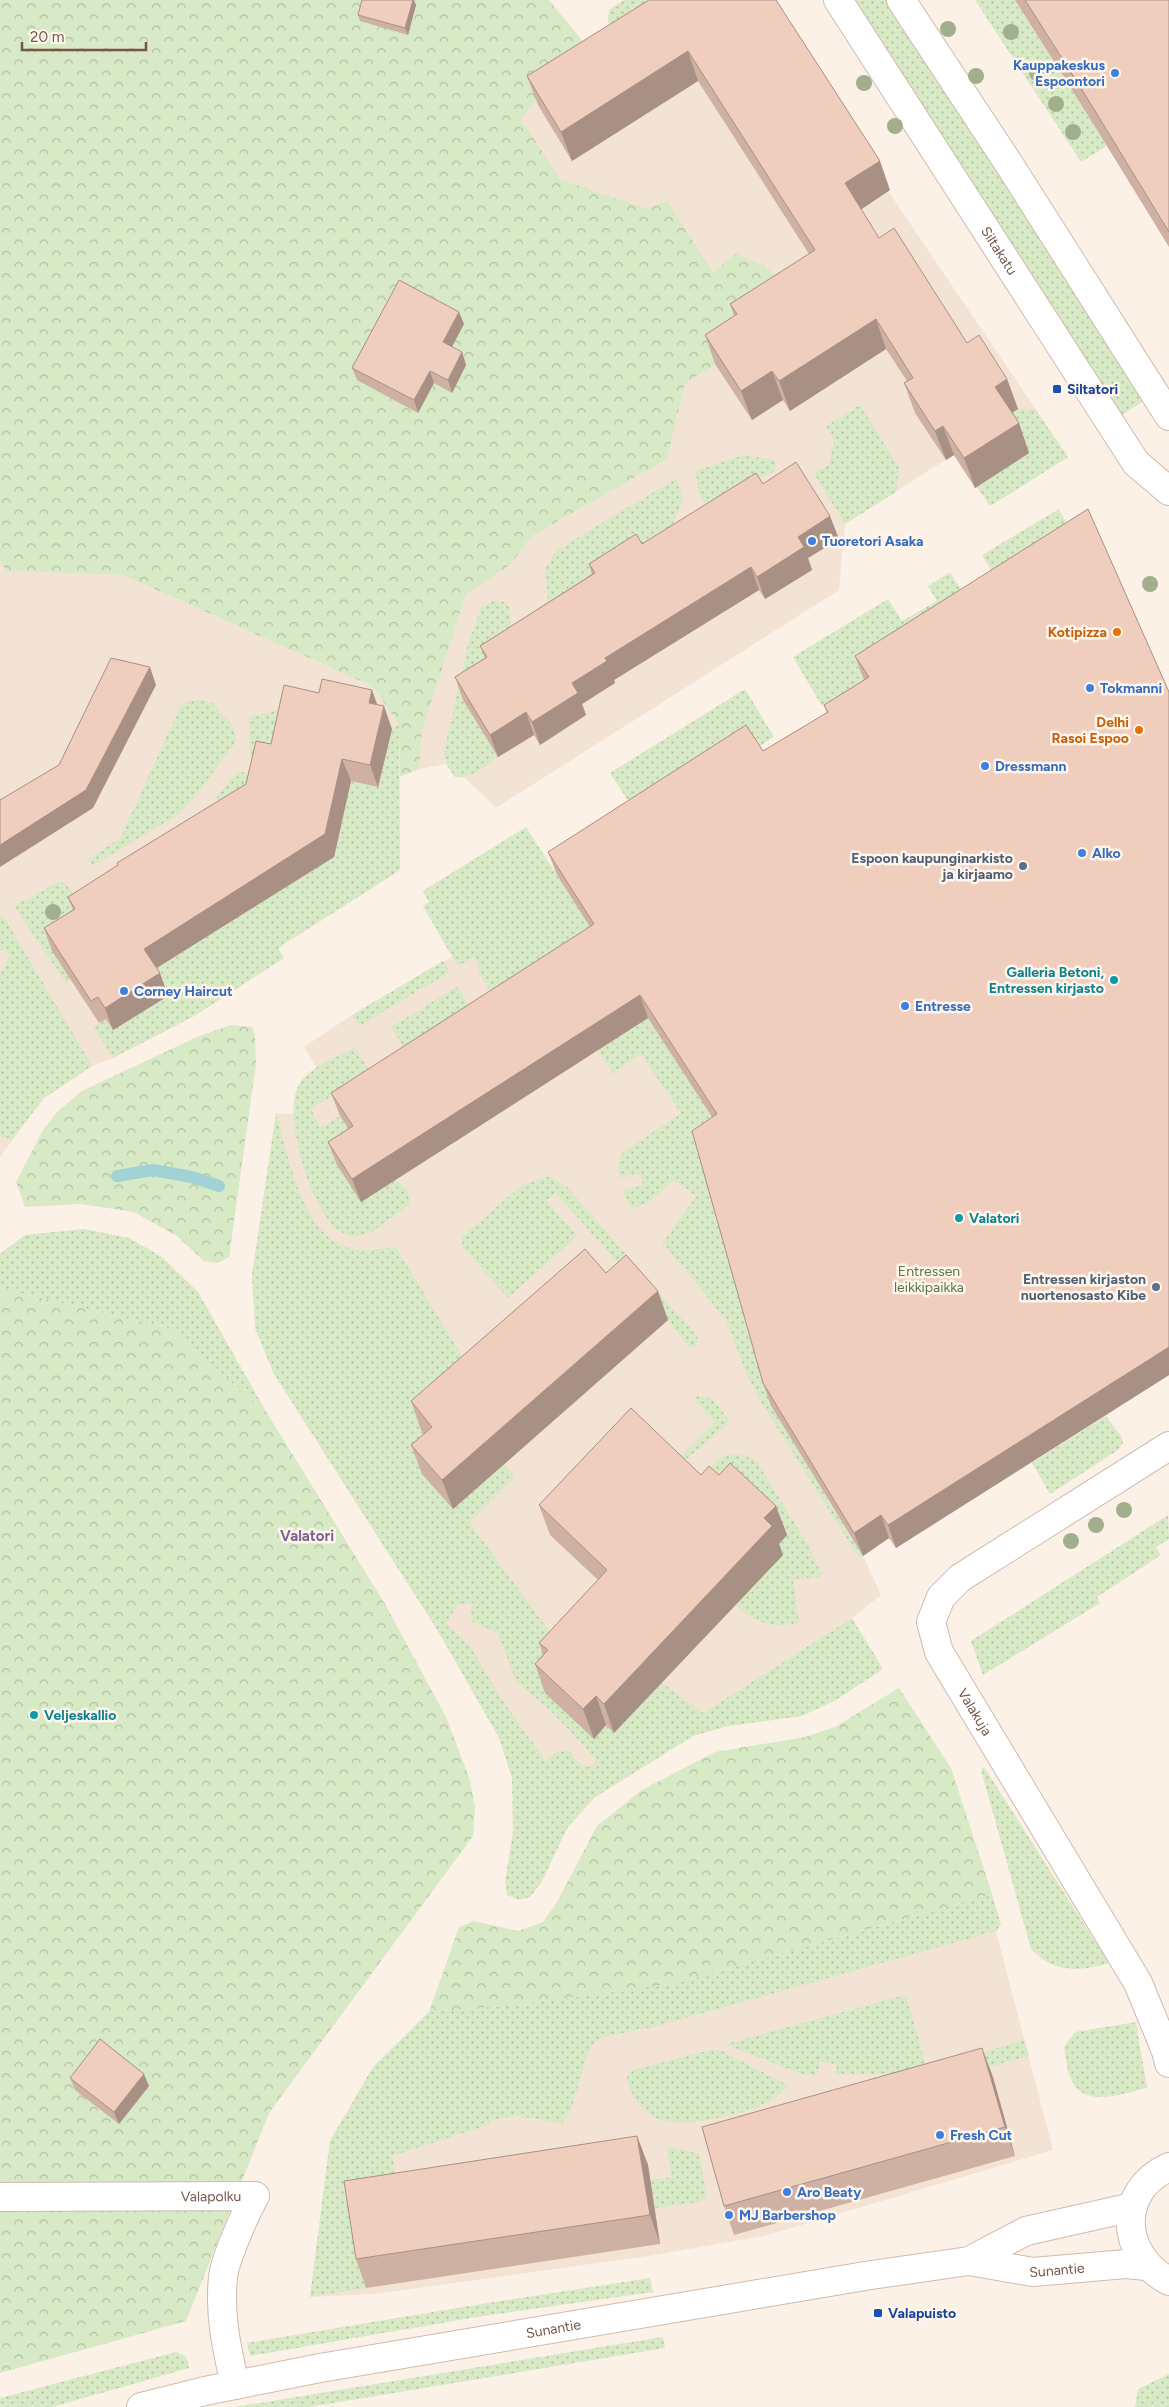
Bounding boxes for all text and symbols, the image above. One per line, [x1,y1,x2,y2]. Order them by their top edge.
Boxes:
scale bar [22,20,146,52]
text: 20 m [30,28,64,46]
place label: Kauppakeskus Espoontori [1013,57,1105,90]
marker: Kauppakeskus Espoontori [1109,67,1121,79]
street label: Siltakatu [977,223,1021,278]
place label: Siltatori [1067,381,1118,398]
marker: Siltatori [1051,383,1063,395]
place label: Tuoretori Asaka [822,533,923,550]
marker: Tuoretori Asaka [806,535,818,547]
place label: Kotipizza [1048,624,1107,641]
marker: Kotipizza [1111,626,1123,638]
place label: Tokmanni [1100,680,1162,697]
marker: Tokmanni [1084,682,1096,694]
place label: Delhi Rasoi Espoo [1051,714,1129,747]
marker: Delhi Rasoi Espoo [1133,724,1145,736]
place label: Dressmann [995,758,1067,775]
marker: Dressmann [979,760,991,772]
place label: Alko [1092,845,1121,862]
marker: Alko [1076,847,1088,859]
place label: Espoon kaupunginarkisto ja kirjaamo [851,850,1013,883]
marker: Espoon kaupunginarkisto ja kirjaamo [1017,860,1029,872]
place label: Galleria Betoni, Entressen kirjasto [989,964,1104,997]
marker: Galleria Betoni, Entressen kirjasto [1108,974,1120,986]
place label: Corney Haircut [134,983,233,1000]
marker: Corney Haircut [118,985,130,997]
place label: Entresse [915,998,971,1015]
marker: Entresse [899,1000,911,1012]
place label: Valatori [969,1210,1020,1227]
marker: Valatori [953,1212,965,1224]
park label: Entressen leikkipaikka [894,1263,964,1296]
place label: Entressen kirjaston nuortenosasto Kibe [1021,1271,1146,1304]
marker: Entressen kirjaston nuortenosasto Kibe [1150,1281,1162,1293]
district label: Valatori [280,1527,334,1545]
street label: Valakuja [954,1685,996,1739]
place label: Veljeskallio [44,1707,116,1724]
marker: Veljeskallio [28,1709,40,1721]
place label: Fresh Cut [950,2127,1013,2144]
marker: Fresh Cut [934,2129,946,2141]
place label: Aro Beaty [797,2184,862,2201]
marker: Aro Beaty [781,2186,793,2198]
street label: Valapolku [181,2188,241,2205]
place label: MJ Barbershop [739,2207,836,2224]
marker: MJ Barbershop [723,2209,735,2221]
street label: Sunantie [1029,2259,1086,2281]
place label: Valapuisto [888,2305,956,2322]
marker: Valapuisto [872,2307,884,2319]
street label: Sunantie [525,2316,583,2342]

